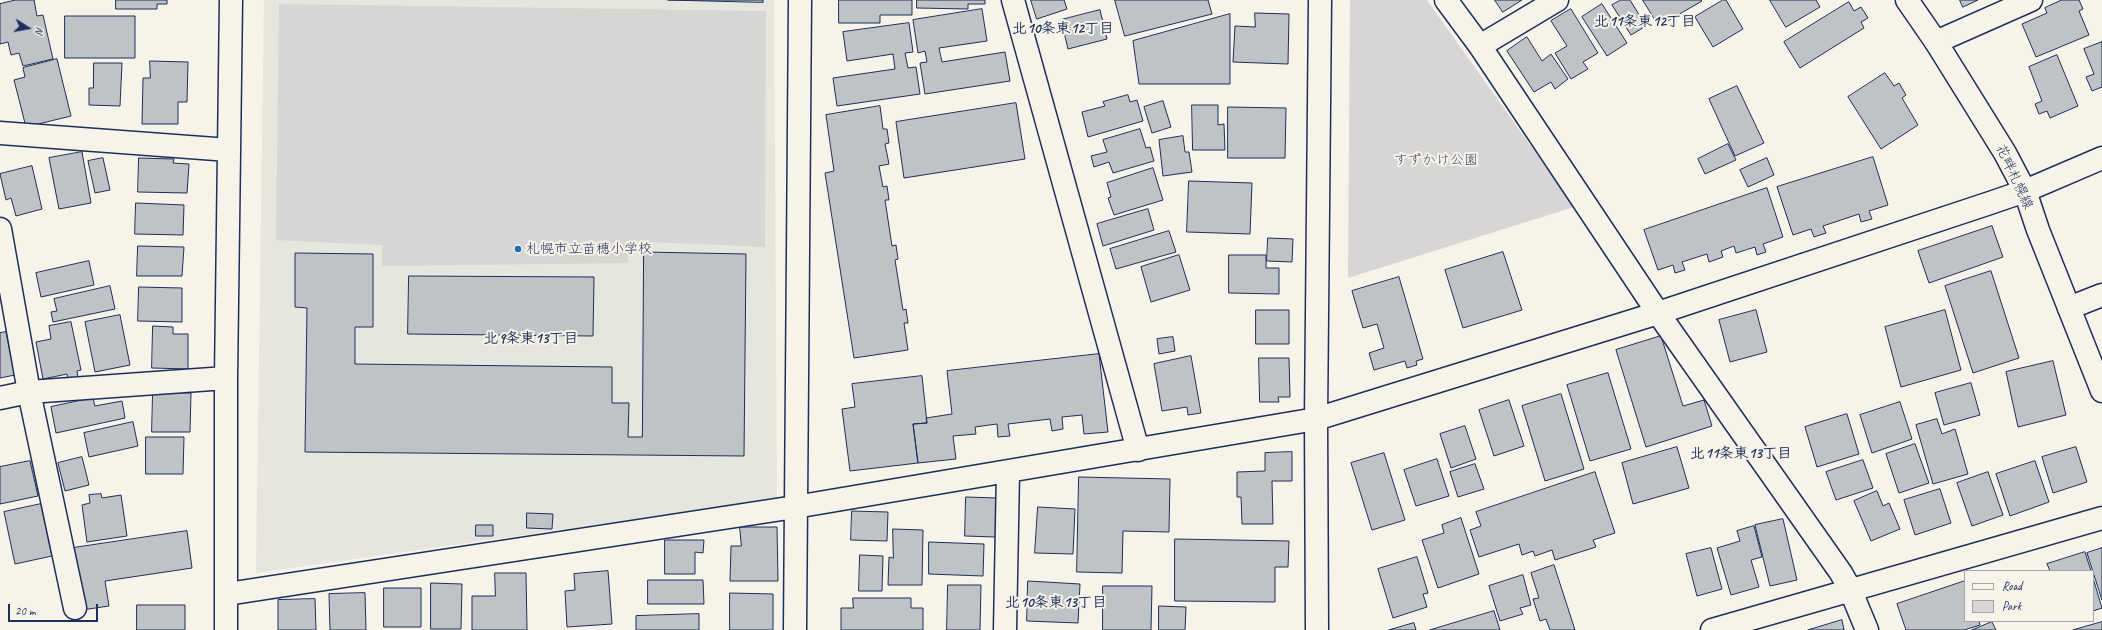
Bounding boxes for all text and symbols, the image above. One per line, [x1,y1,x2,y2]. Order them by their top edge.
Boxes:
north arrow [8,8,48,48]
district label: 北11条東12丁目 [1594,13,1696,31]
district label: 北10条東12丁目 [1012,20,1114,38]
text: N [32,26,47,35]
street label: 花畔札幌線 [1992,142,2036,212]
park label: すずかけ公園 [1394,152,1478,168]
place label: 札幌市立苗穂小学校 [526,241,652,257]
marker: 札幌市立苗穂小学校 [513,244,523,254]
district label: 北9条東13丁目 [483,330,579,348]
district label: 北11条東13丁目 [1690,445,1792,463]
legend [1964,570,2094,622]
text: Road [2002,578,2022,594]
district label: 北10条東13丁目 [1005,594,1107,612]
scale bar [10,596,100,622]
text: Park [2002,598,2021,614]
text: 20 m [15,603,35,619]

